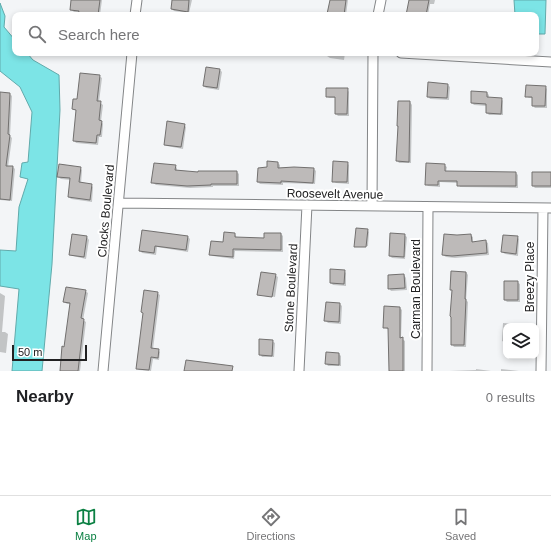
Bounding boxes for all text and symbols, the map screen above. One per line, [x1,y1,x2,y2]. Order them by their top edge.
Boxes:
search box [12,12,539,56]
icon: search [26,23,48,45]
text: Search here [58,26,140,43]
street label: Clocks Boulevard [95,164,117,258]
street label: Roosevelt Avenue [287,186,384,202]
street label: Carman Boulevard [409,239,423,339]
street label: Breezy Place [523,241,537,312]
street label: Stone Boulevard [282,243,300,333]
map controls [503,323,539,359]
button: layers [503,323,539,359]
scale bar [12,343,87,362]
text: 50 m [18,346,42,358]
text: Nearby [16,387,74,406]
text: 0 results [486,390,535,405]
tab: Map [75,506,97,542]
tab: Directions [246,506,295,542]
tab: Saved [445,506,476,542]

